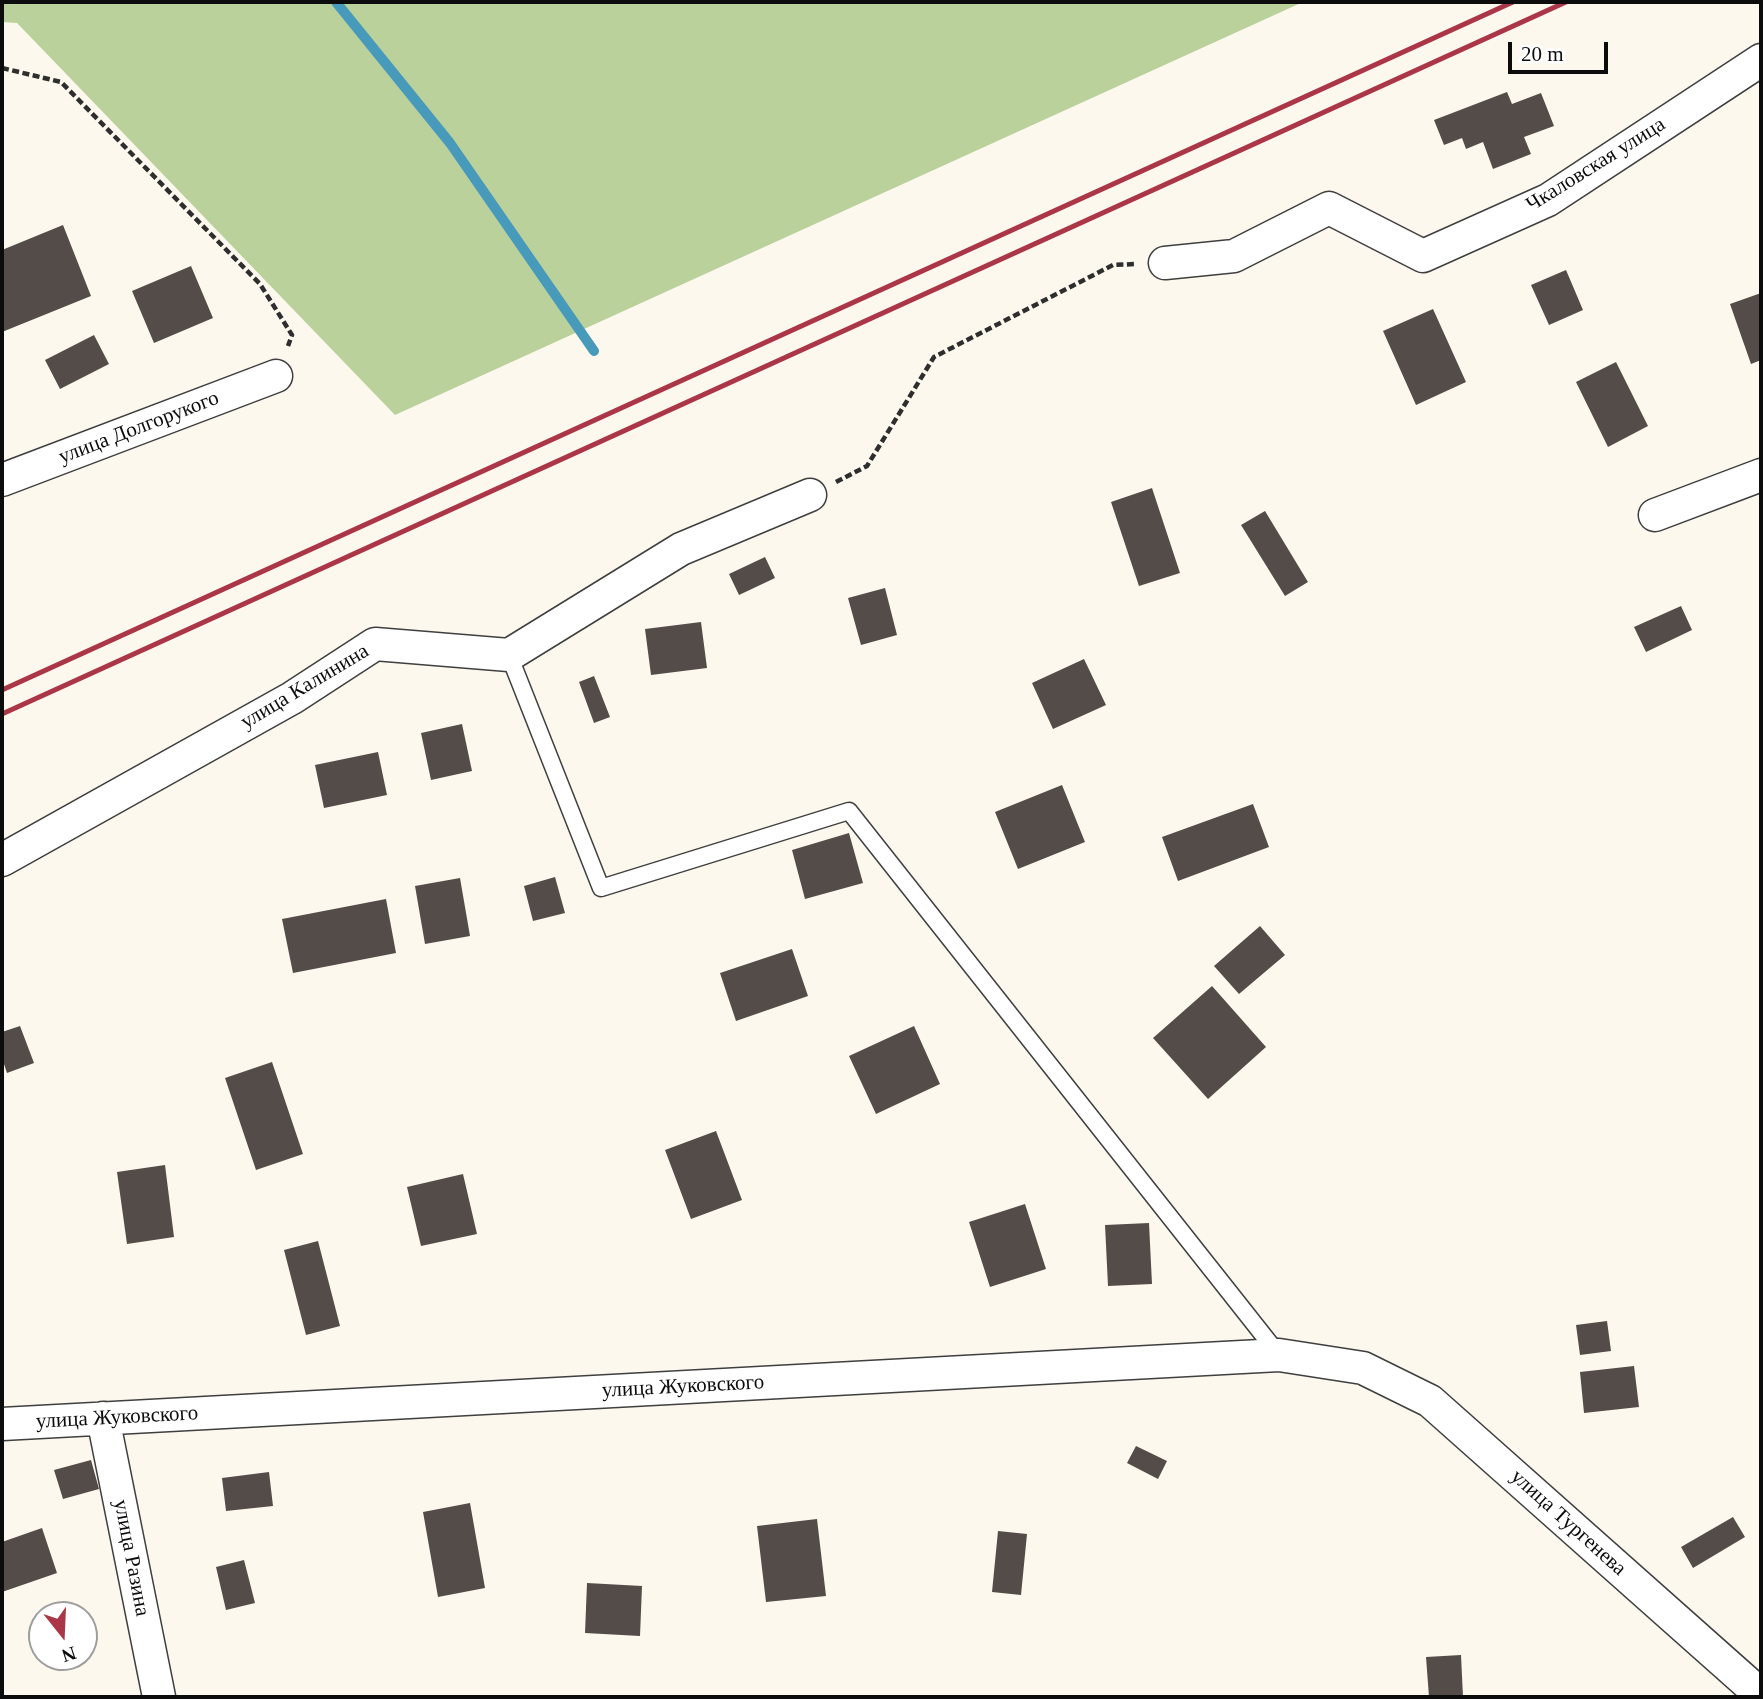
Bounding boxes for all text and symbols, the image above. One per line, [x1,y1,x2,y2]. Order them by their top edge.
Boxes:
scale bar [1511,28,1611,72]
text: 20 m [1521,42,1564,66]
street label: Чкаловская улица [1522,112,1670,218]
street label: улица Долгорукого [55,386,223,470]
street label: улица Калинина [236,639,374,735]
street label: улица Жуковского [601,1370,765,1404]
street label: улица Жуковского [35,1401,199,1435]
street label: улица Тургенева [1505,1464,1631,1582]
street label: улица Разина [107,1498,155,1618]
north arrow [28,1601,98,1671]
text: N [59,1642,79,1667]

